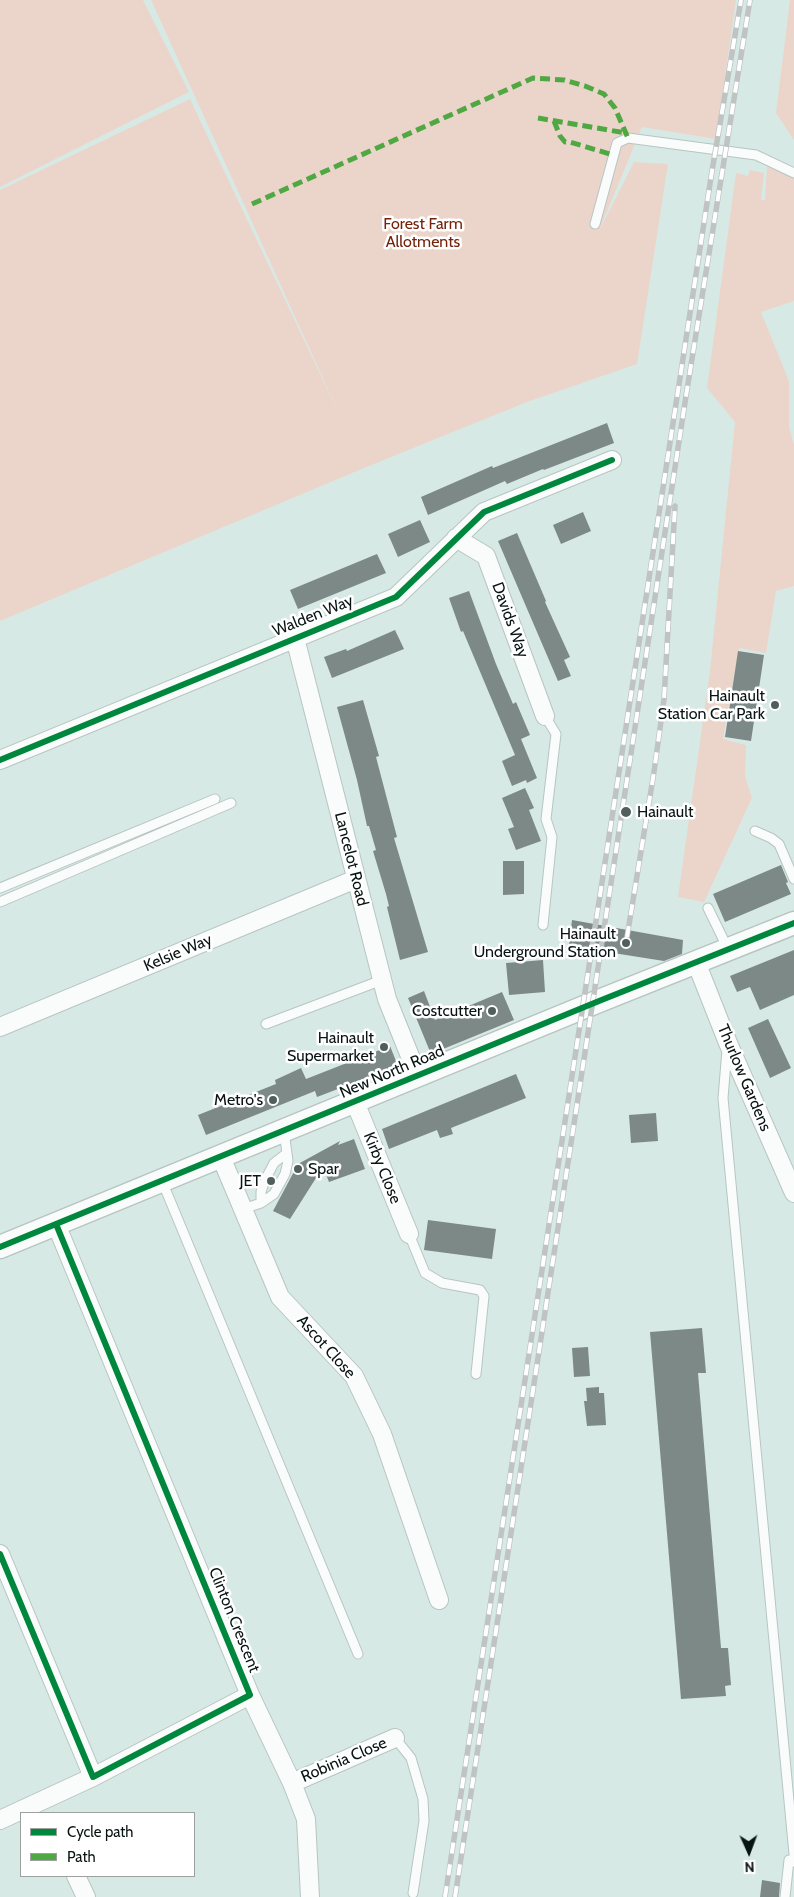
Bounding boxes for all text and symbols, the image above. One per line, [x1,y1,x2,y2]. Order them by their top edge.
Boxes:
park label: Forest Farm Allotments [383,214,463,252]
street label: Davids Way [487,580,533,660]
street label: Walden Way [270,591,356,641]
place label: Hainault Station Car Park [658,686,765,724]
marker: Hainault Station Car Park [769,699,781,711]
place label: Hainault [637,802,693,822]
marker: Hainault [619,805,633,819]
street label: Lancelot Road [330,810,372,908]
place label: Hainault Underground Station [474,924,616,962]
street label: Kelsie Way [141,930,215,976]
marker: Hainault Underground Station [620,937,632,949]
place label: Costcutter [412,1001,482,1021]
marker: Costcutter [486,1005,498,1017]
street label: Thurlow Gardens [713,1022,775,1134]
place label: Hainault Supermarket [287,1028,374,1066]
street label: New North Road [337,1041,447,1103]
marker: Hainault Supermarket [378,1041,390,1053]
place label: Metro's [214,1090,263,1110]
marker: Metro's [267,1094,279,1106]
street label: Kirby Close [359,1129,405,1207]
place label: Spar [308,1159,339,1179]
marker: Spar [292,1163,304,1175]
place label: JET [240,1171,261,1191]
marker: JET [265,1175,277,1187]
street label: Ascot Close [293,1311,359,1383]
street label: Clinton Crescent [204,1565,264,1675]
street label: Robinia Close [298,1733,390,1787]
legend [20,1812,195,1877]
text: Cycle path [67,1823,133,1841]
north arrow [724,1827,774,1877]
text: Path [67,1848,96,1866]
text: N [744,1858,755,1876]

